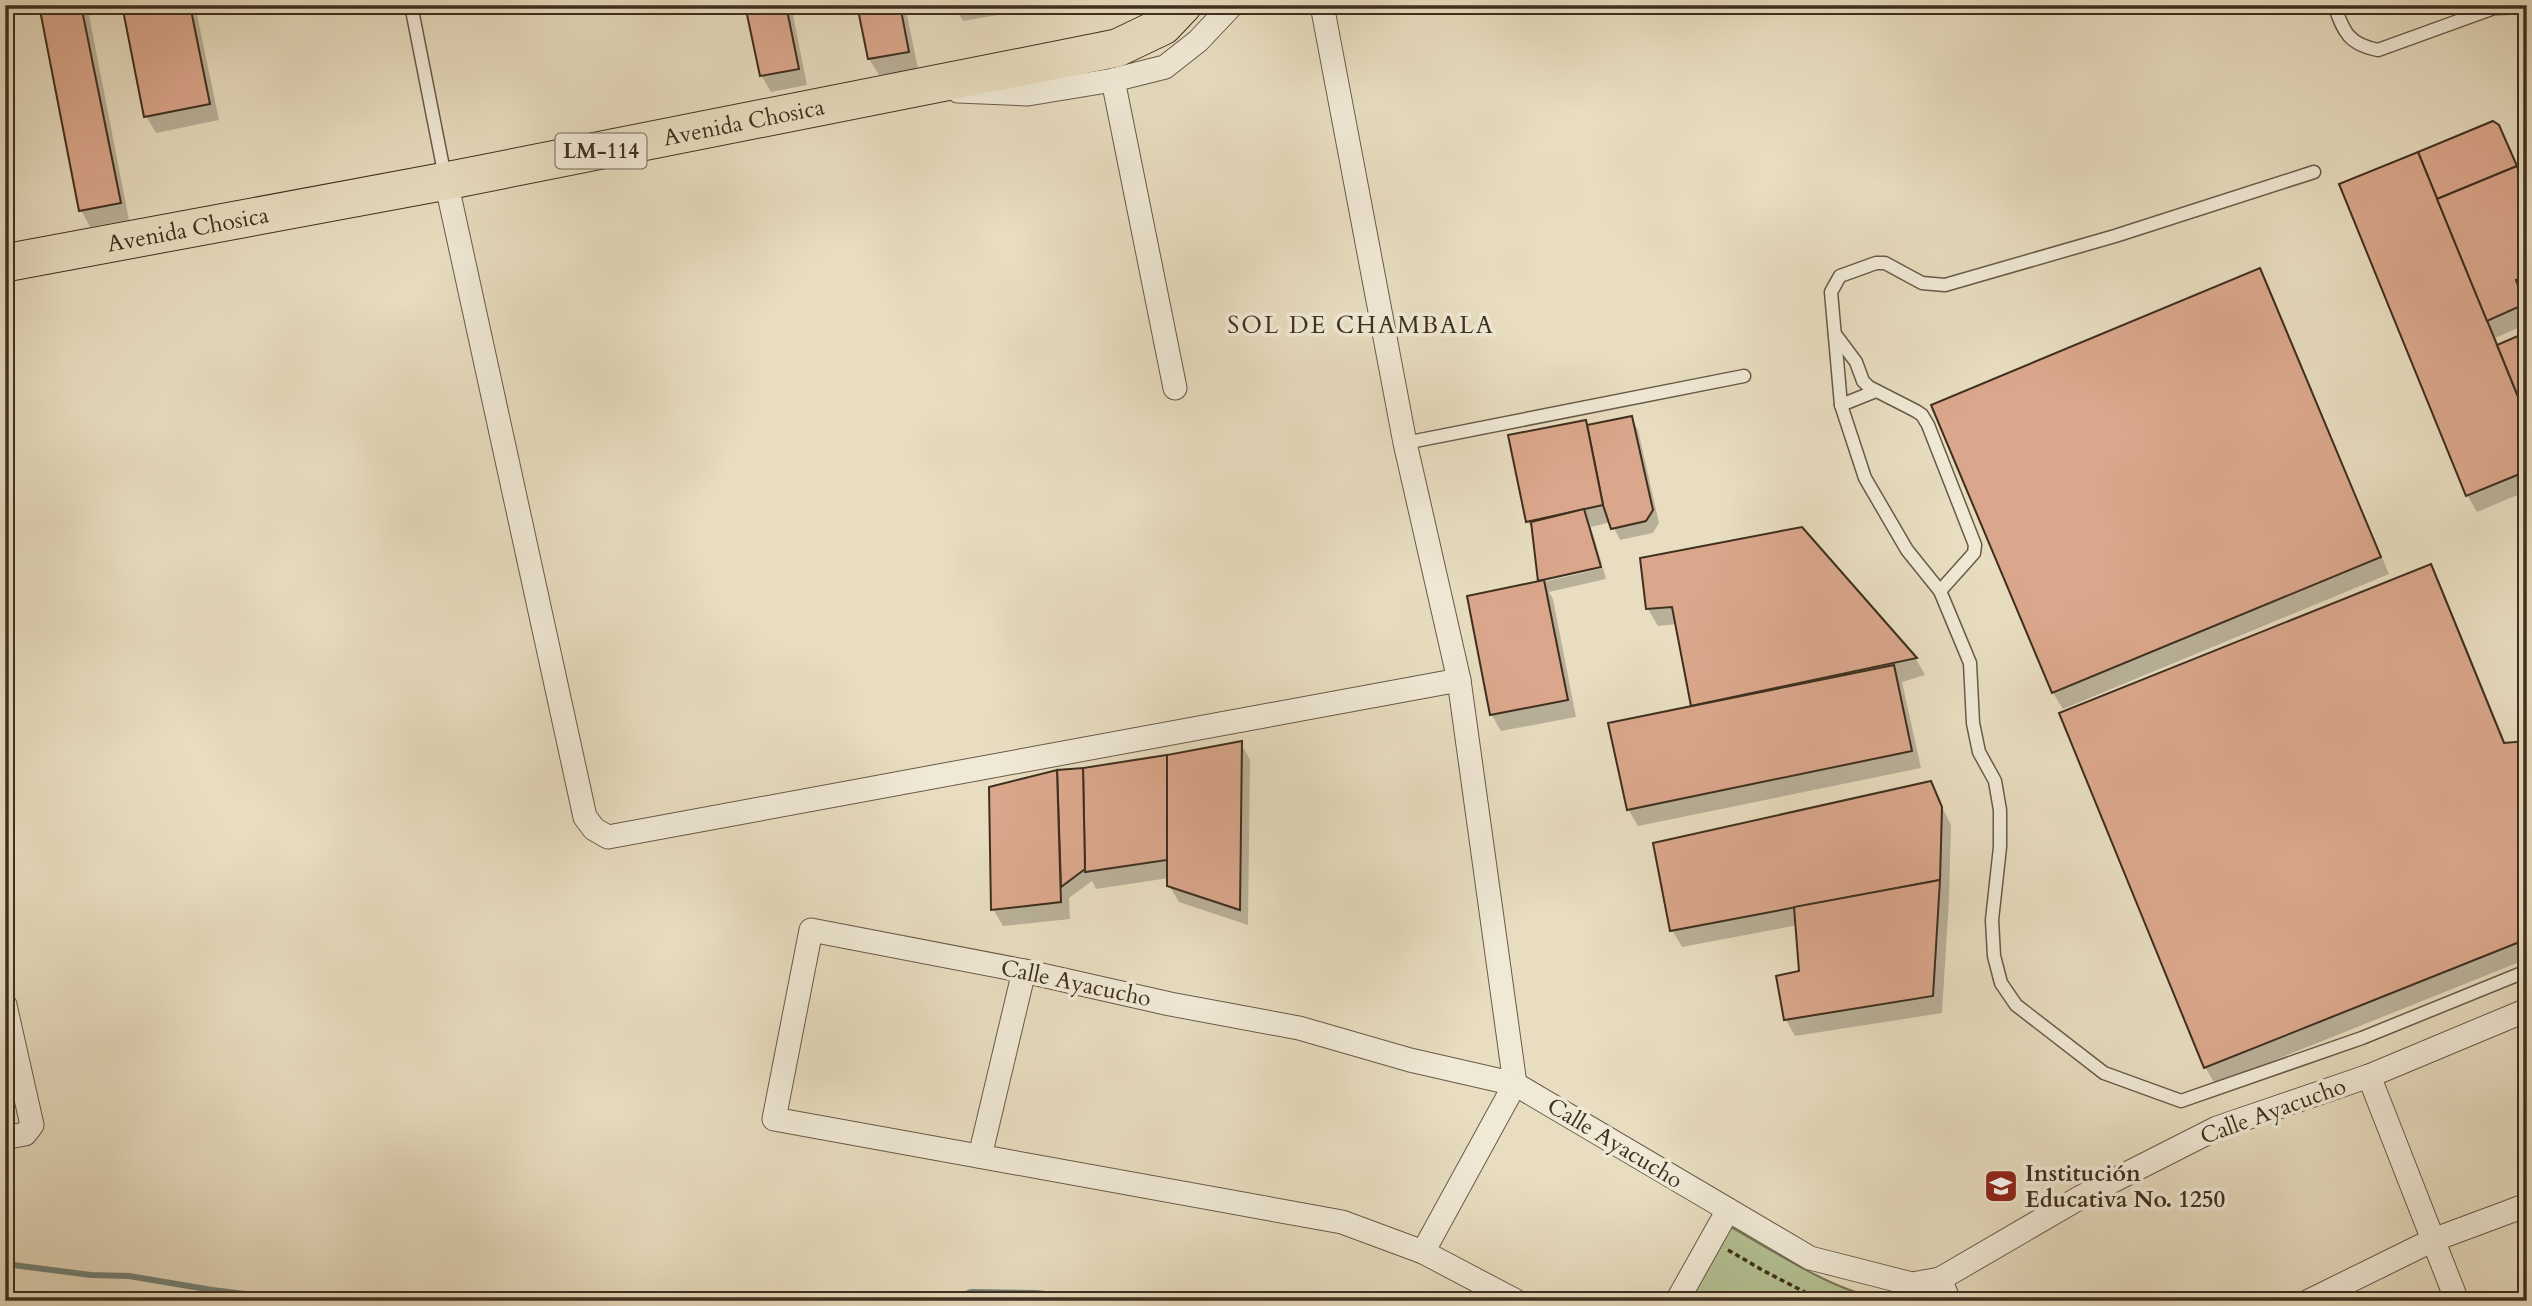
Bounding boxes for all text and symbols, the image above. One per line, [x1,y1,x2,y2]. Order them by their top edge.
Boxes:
street label: Avenida Chosica [660,91,827,153]
road number: LM-114 [556,134,646,168]
street label: Avenida Chosica [105,199,271,259]
district label: SOL DE CHAMBALA [1227,309,1495,342]
street label: Calle Ayacucho [998,952,1154,1014]
street label: Calle Ayacucho [2196,1070,2350,1152]
street label: Calle Ayacucho [1541,1090,1689,1196]
place label: Institución Educativa No. 1250 [2025,1158,2226,1215]
school or university icon: Institución Educativa No. 1250 [1982,1167,2020,1205]

